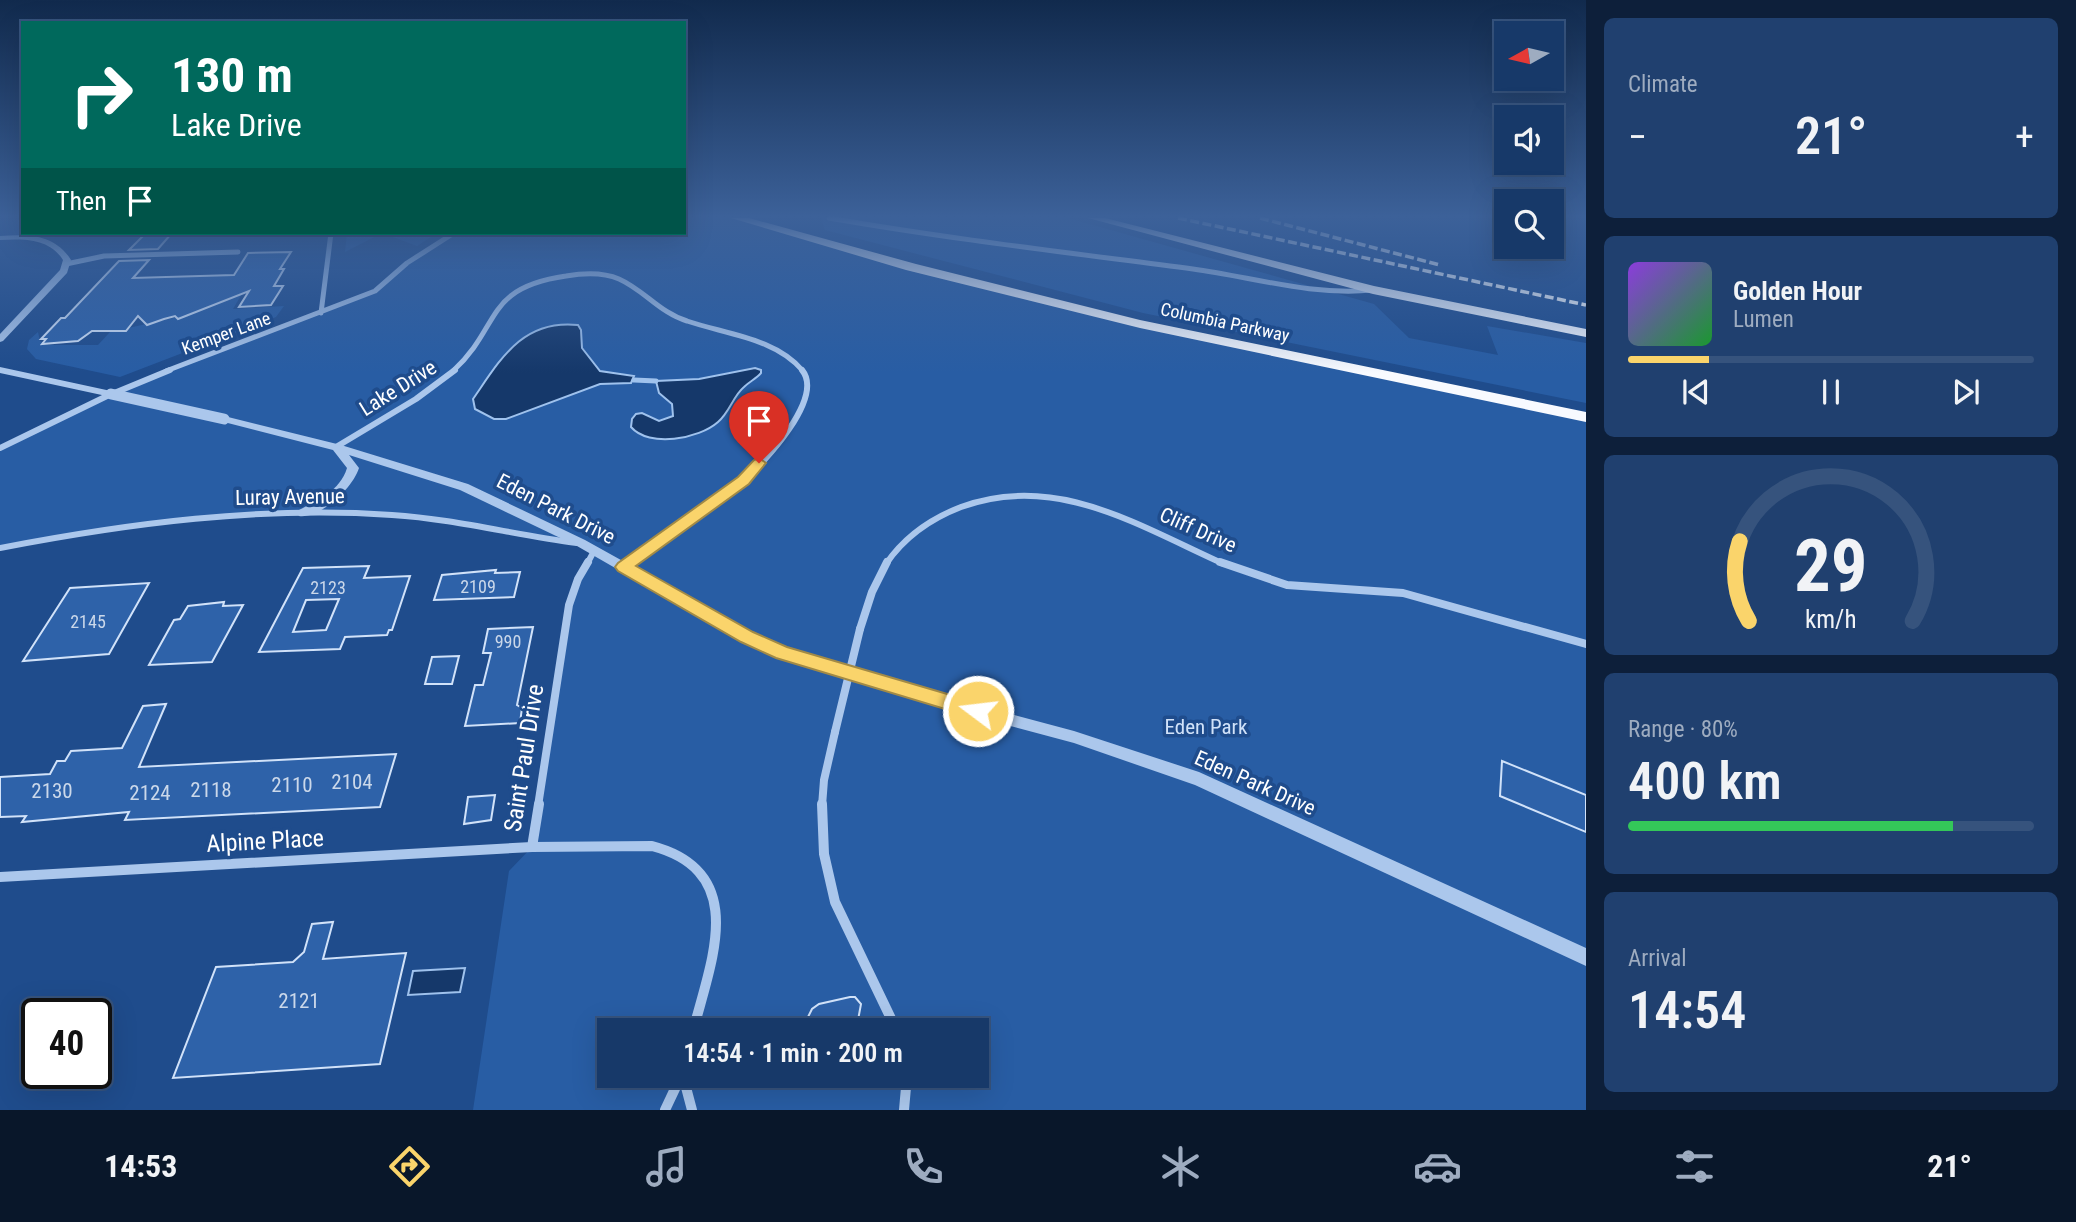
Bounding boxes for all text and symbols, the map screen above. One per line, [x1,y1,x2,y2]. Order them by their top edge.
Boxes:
north arrow [1494,21,1564,91]
map controls [1494,21,1564,259]
text: 130 m [171,47,293,104]
icon: right [56,49,147,140]
text: Climate [1628,71,1698,98]
button: sound [1494,105,1564,175]
text: Lake Drive [171,106,302,144]
text: 21° [1795,106,1867,167]
text: − [1628,115,1647,159]
text: + [2015,115,2034,159]
icon: arrive [121,182,159,220]
text: Then [56,186,107,216]
button: search [1494,189,1564,259]
text: Golden Hour [1733,276,1862,306]
street label: Columbia Parkway [1159,298,1292,346]
text: Lumen [1733,306,1794,333]
street label: Kemper Lane [179,307,273,359]
street label: Lake Drive [355,355,441,421]
icon: previous [1677,373,1715,411]
icon: pause [1812,373,1850,411]
icon: next [1947,373,1985,411]
pin [729,391,789,463]
icon: arrive [740,402,778,440]
street label: Eden Park Drive [493,469,619,549]
street label: Luray Avenue [235,484,345,510]
street label: Cliff Drive [1156,502,1240,558]
text: 29 [1794,523,1868,609]
house number: 2109 [460,576,496,597]
house number: 2123 [310,577,346,598]
text: km/h [1805,605,1857,634]
house number: 2145 [70,611,106,632]
house number: 990 [495,631,521,652]
position arrow [941,674,1015,748]
street label: Saint Paul Drive [499,682,549,834]
park label: Eden Park [1165,715,1248,739]
text: Range · 80% [1628,716,1738,743]
street label: Eden Park Drive [1191,746,1319,820]
text: 400 km [1628,751,1782,812]
house number: 2104 [331,770,373,794]
house number: 2110 [271,773,313,797]
house number: 2118 [190,778,232,802]
house number: 2130 [31,779,73,803]
house number: 2124 [129,781,171,805]
street label: Alpine Place [205,824,325,858]
text: Arrival [1628,945,1687,972]
text: 14:54 [1628,980,1746,1041]
house number: 2121 [278,989,320,1013]
speed limit sign: 40 [21,998,112,1089]
text: 14:54 · 1 min · 200 m [683,1038,903,1068]
icon: directions [385,1142,434,1191]
icon: music [642,1142,691,1191]
icon: phone [899,1142,948,1191]
icon: climate [1156,1142,1205,1191]
icon: car [1413,1142,1462,1191]
icon: filters [1670,1142,1719,1191]
text: 14:53 [104,1147,177,1185]
text: 21° [1927,1147,1972,1185]

